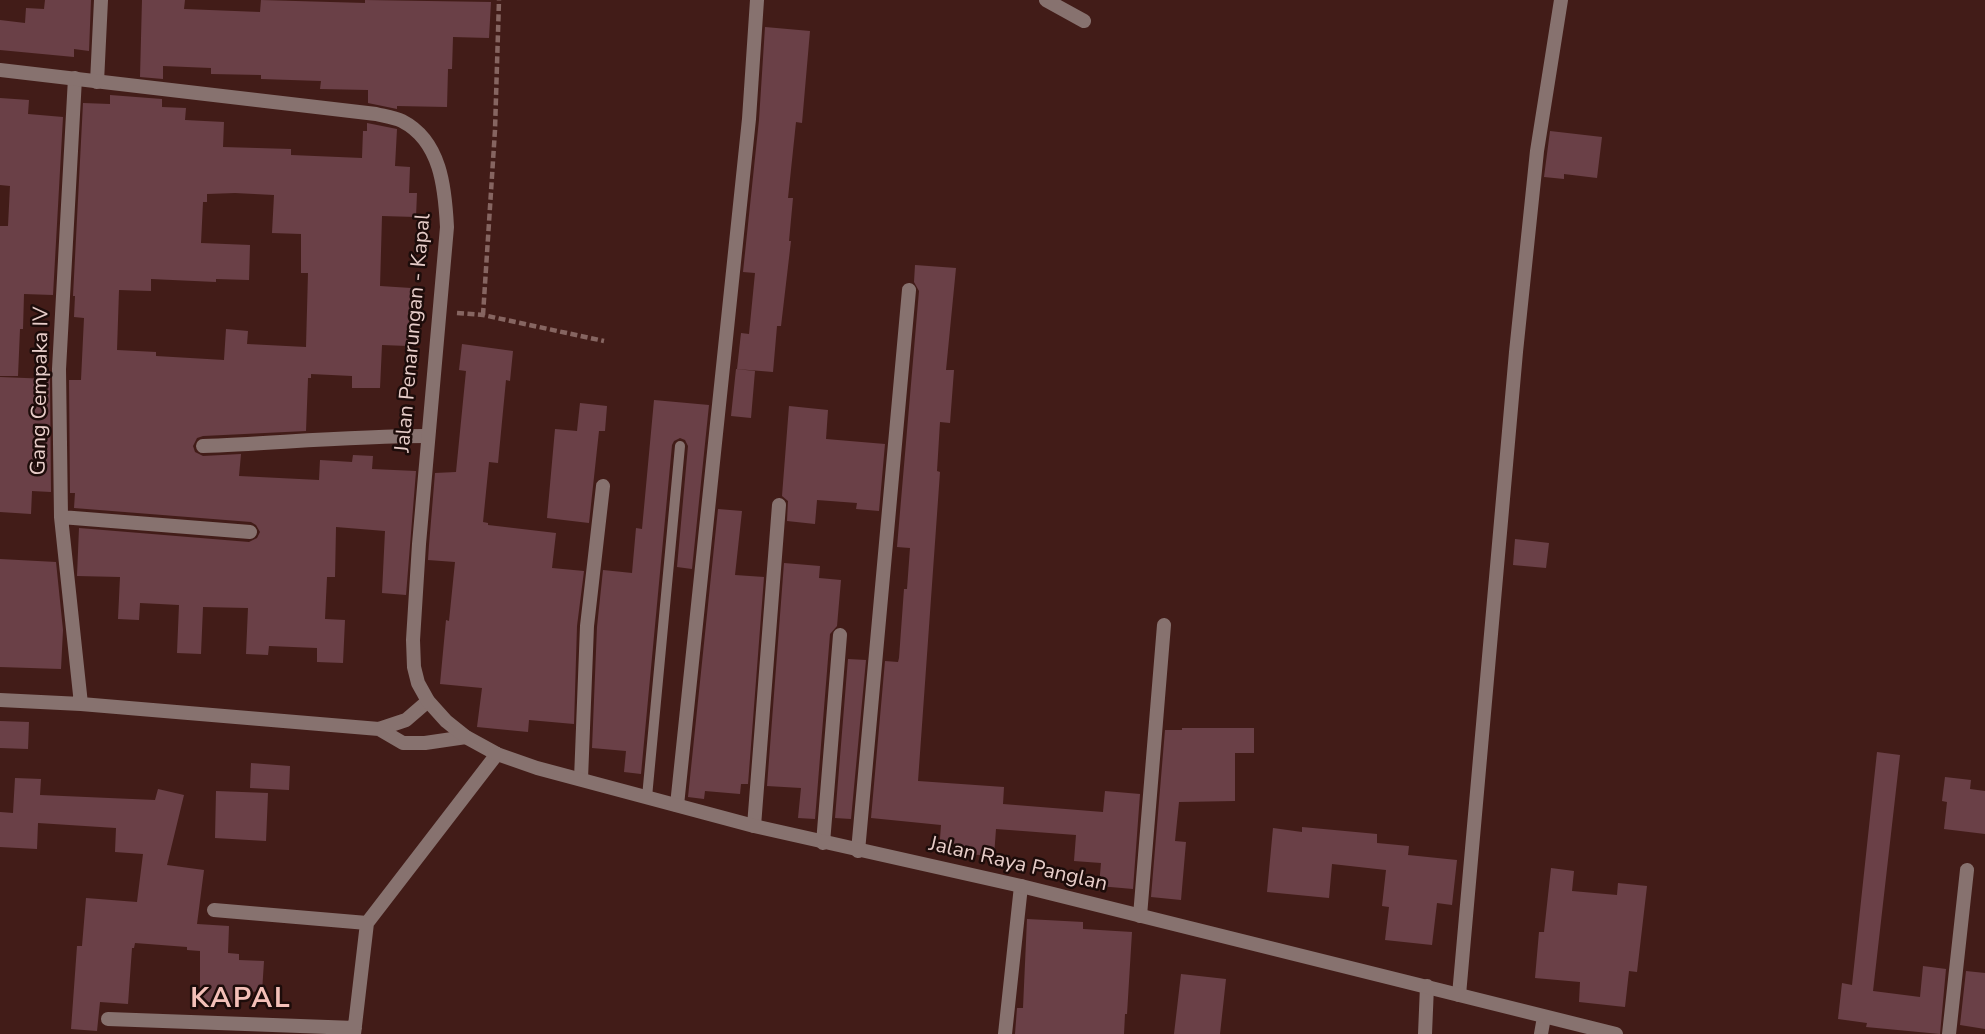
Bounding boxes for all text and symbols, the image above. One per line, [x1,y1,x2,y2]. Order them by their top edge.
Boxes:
street label: Jalan Penarungan - Kapal [391,212,437,454]
street label: Gang Cempaka IV [27,306,55,476]
street label: Jalan Raya Panglan [926,832,1110,898]
district label: KAPAL [191,983,291,1017]

